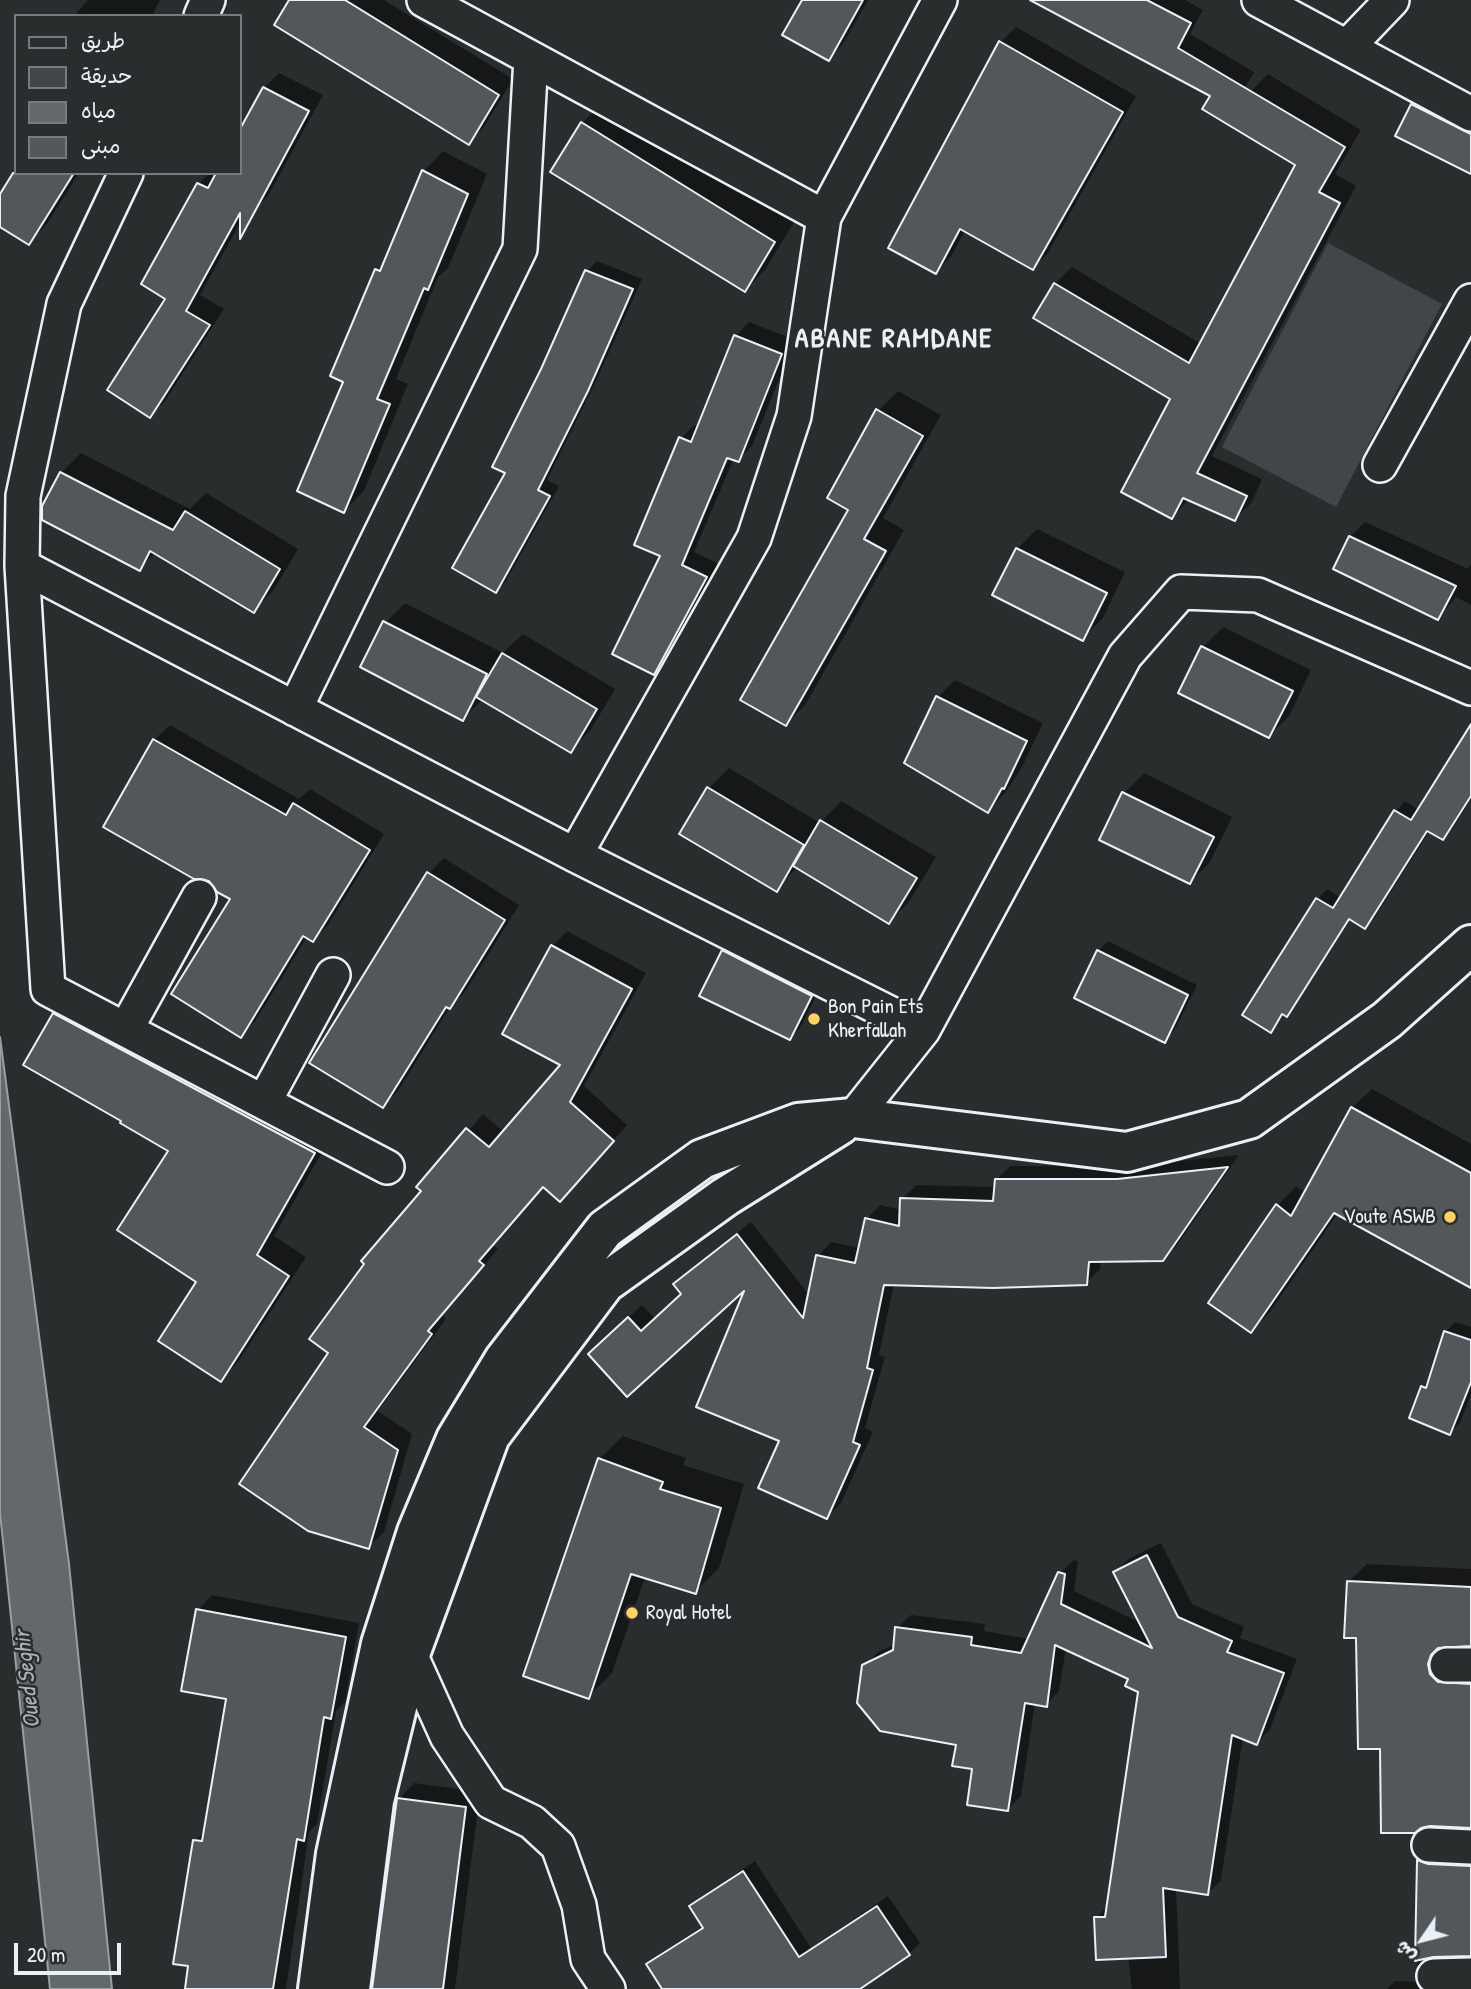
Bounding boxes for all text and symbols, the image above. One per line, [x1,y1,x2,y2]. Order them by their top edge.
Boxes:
legend [14,14,242,175]
text: طريق [81,26,125,55]
text: حديقة [81,61,132,90]
text: مياه [81,96,116,125]
text: مبنى [81,131,120,160]
district label: ABANE RAMDANE [796,323,992,357]
place label: Bon Pain Ets Kherfallah [828,994,923,1044]
marker: Bon Pain Ets Kherfallah [806,1011,822,1027]
place label: Voute ASWB [1343,1204,1436,1230]
marker: Voute ASWB [1442,1209,1458,1225]
place label: Royal Hotel [646,1600,731,1626]
marker: Royal Hotel [624,1605,640,1621]
water label: Oued Seghir [9,1628,47,1730]
north arrow [1387,1905,1457,1975]
scale bar [18,1930,124,1974]
text: ش [1388,1936,1421,1968]
text: 20 m [27,1940,65,1969]

